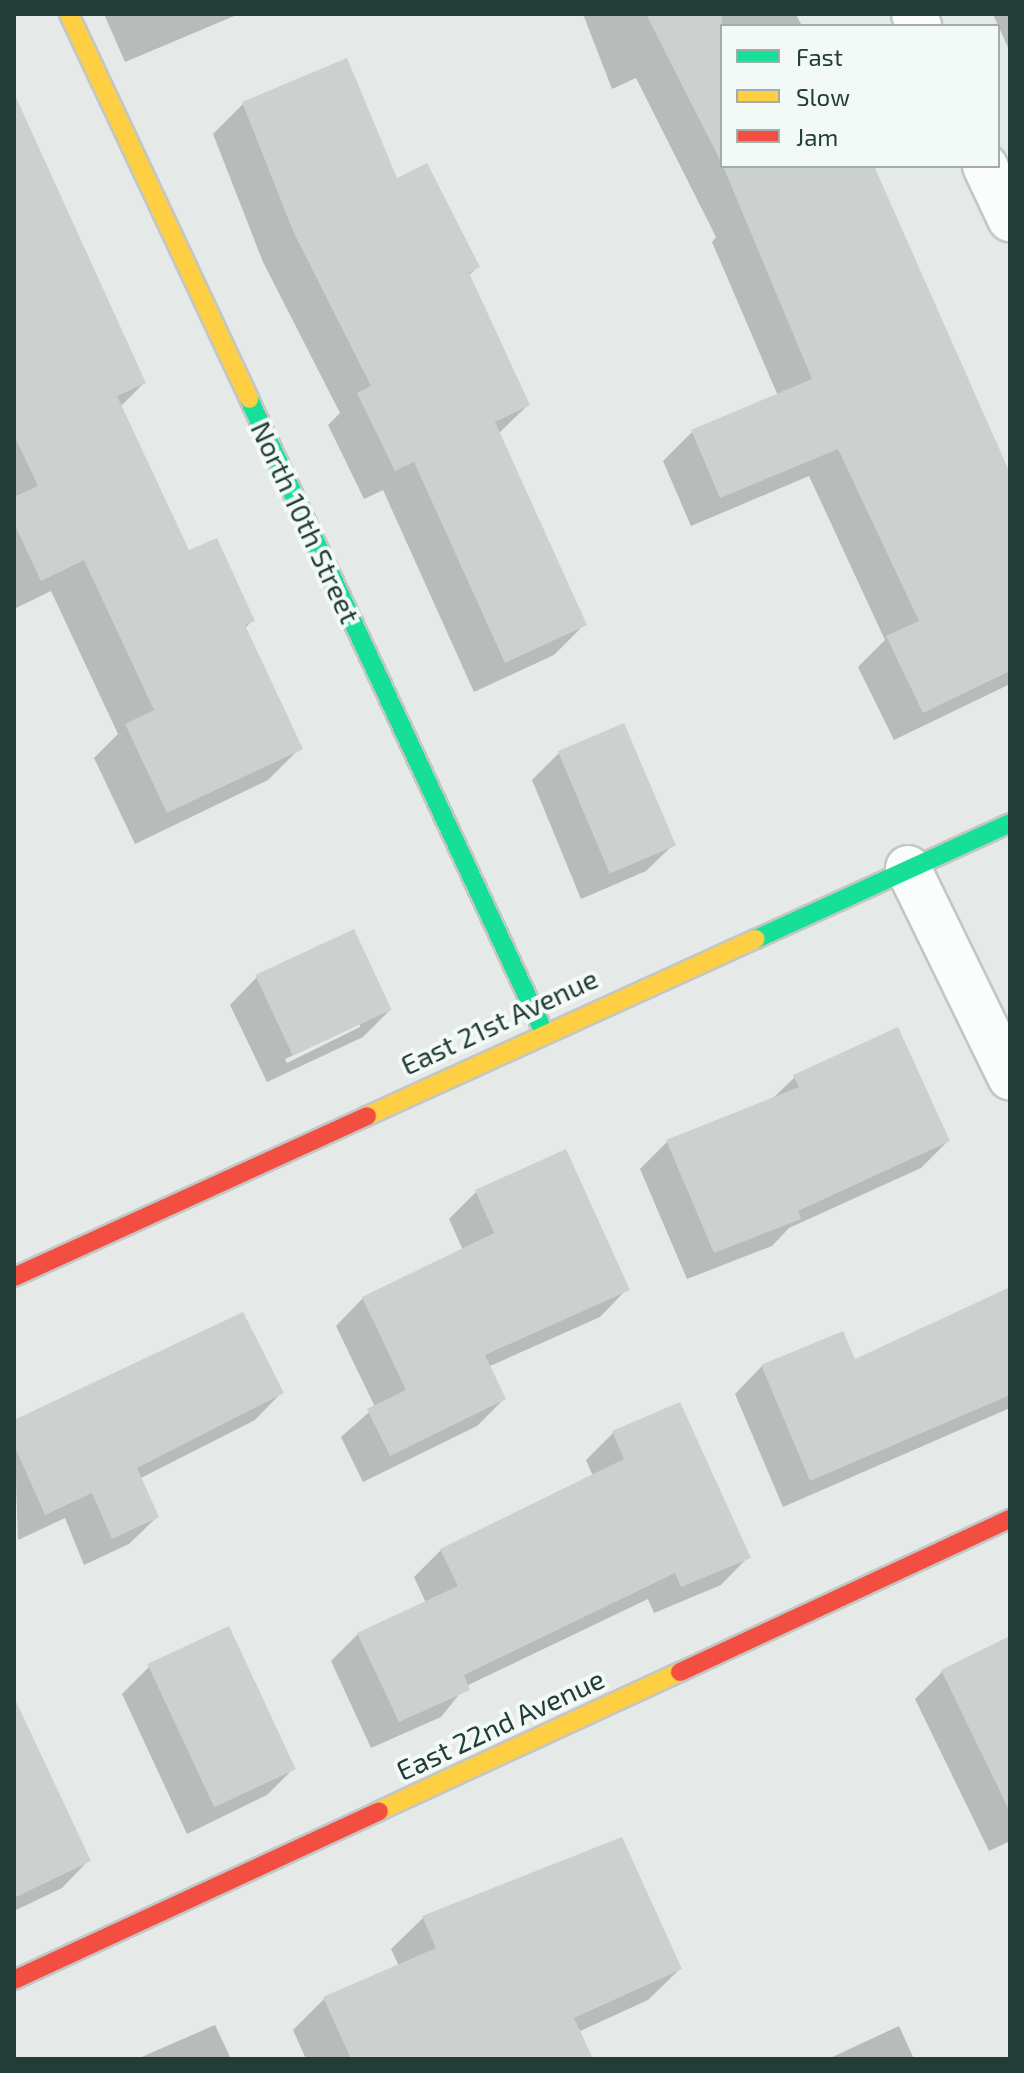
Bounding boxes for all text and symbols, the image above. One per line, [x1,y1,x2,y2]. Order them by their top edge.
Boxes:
legend [720,24,1000,168]
text: Fast [796,42,843,71]
text: Slow [796,82,850,111]
text: Jam [796,122,838,151]
street label: North 10th Street [244,416,368,628]
street label: East 21st Avenue [395,961,603,1081]
street label: East 22nd Avenue [390,1661,610,1787]

